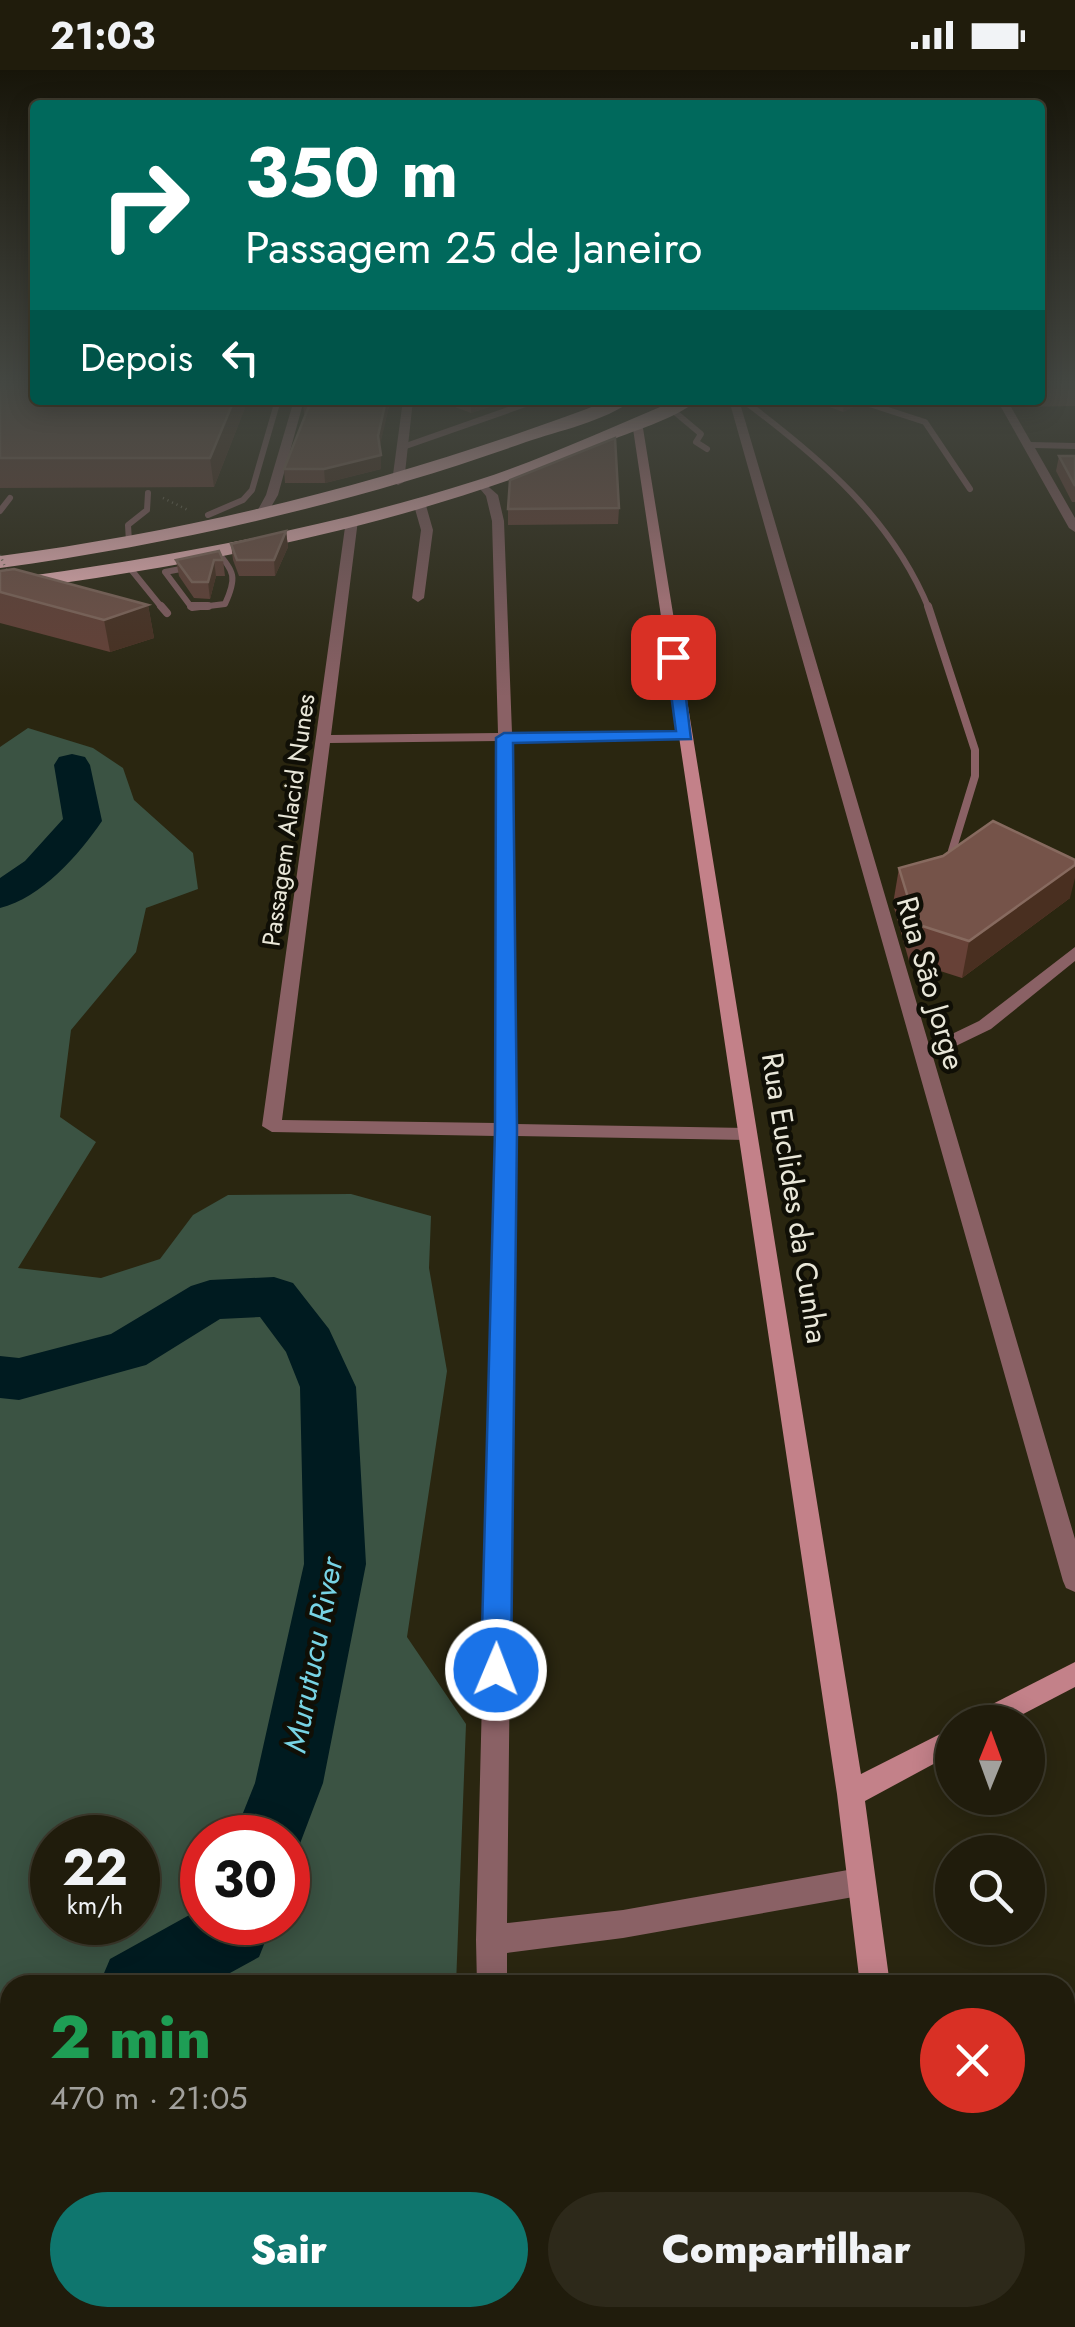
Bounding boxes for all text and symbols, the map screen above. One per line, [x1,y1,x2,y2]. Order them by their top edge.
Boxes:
text: 21:03 [50,8,155,63]
text: 350 m [245,122,458,223]
icon: right [80,140,210,270]
text: Passagem 25 de Janeiro [245,215,702,280]
text: Depois [80,330,193,385]
icon: left [213,330,268,385]
pin [631,615,716,700]
icon: arrive [646,630,701,685]
street label: Passagem Alacid Nunes [252,692,324,948]
street label: Rua São Jorge [886,891,976,1075]
street label: Rua Euclides da Cunha [751,1050,839,1346]
water label: Murutucu River [272,1551,355,1757]
position arrow [444,1618,548,1722]
north arrow [935,1705,1045,1815]
map controls [935,1705,1045,1945]
speed limit sign: 30 [180,1815,310,1945]
text: 22 [62,1831,128,1904]
button: search [935,1835,1045,1945]
text: km/h [67,1887,123,1923]
text: 2 min [50,1994,211,2081]
button: close [920,2008,1025,2113]
text: 470 m · 21:05 [50,2075,247,2121]
button: Sair [50,2192,528,2307]
button: Compartilhar [548,2192,1025,2307]

